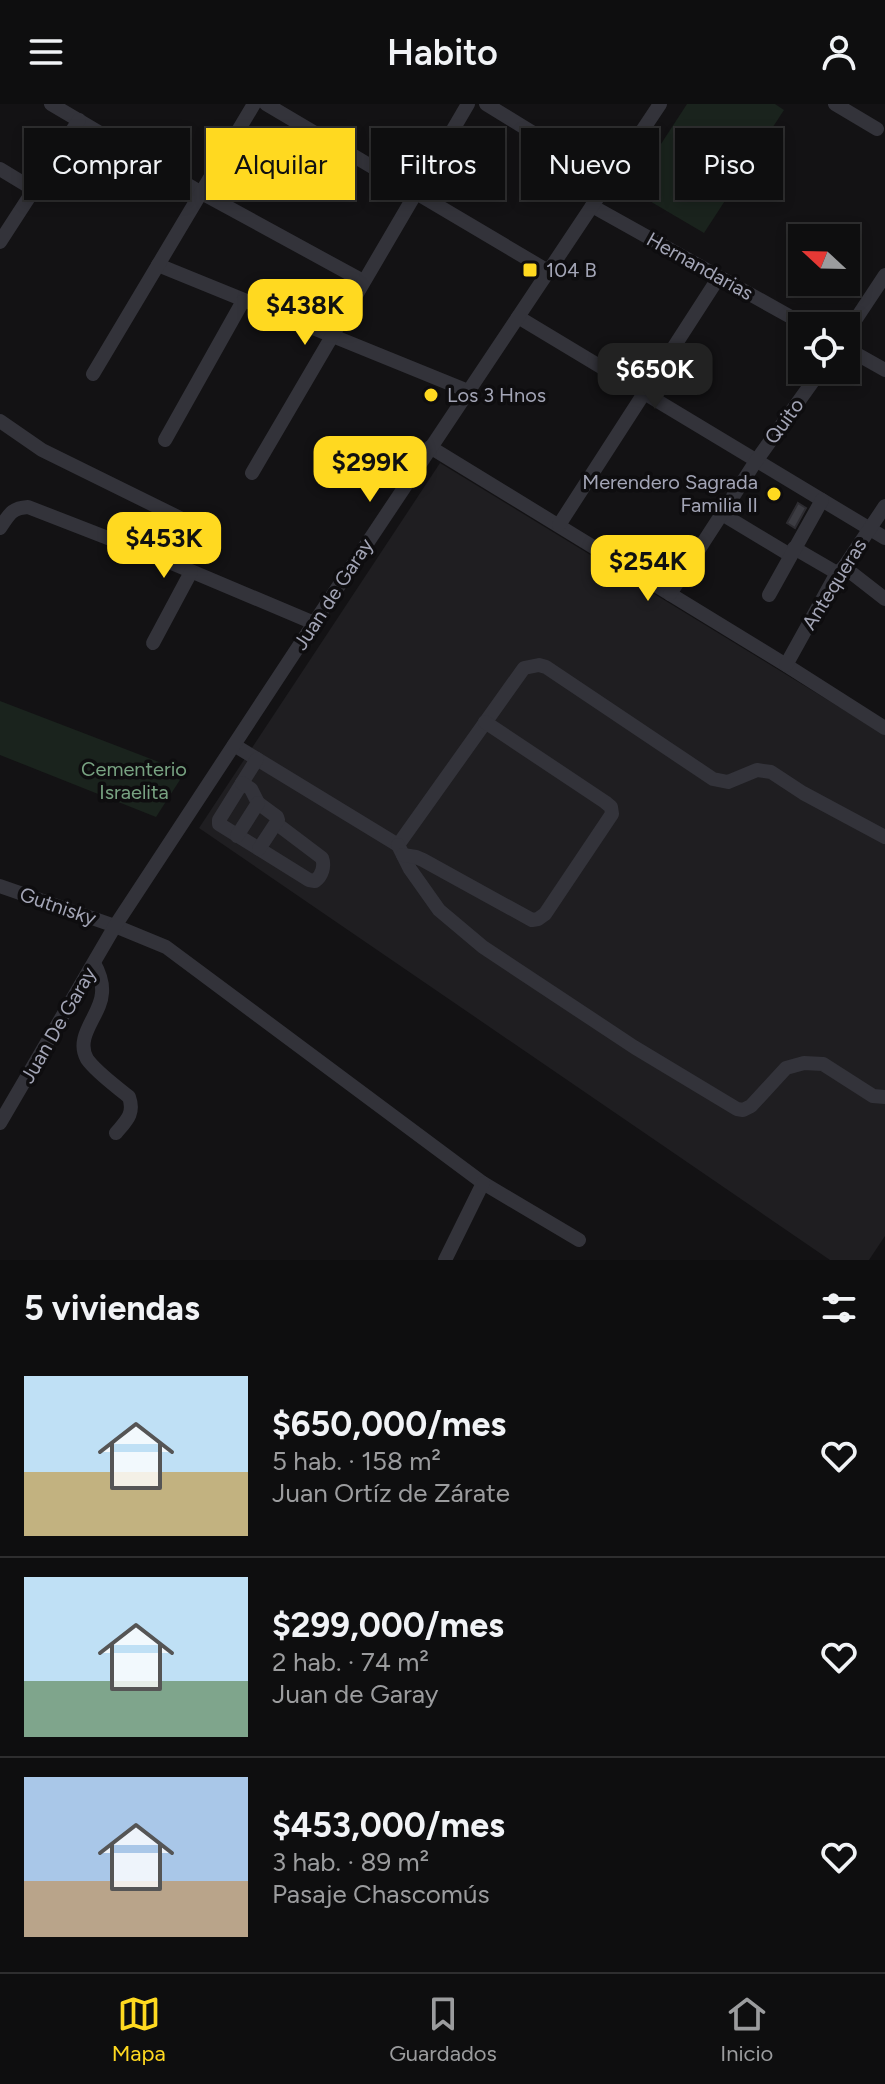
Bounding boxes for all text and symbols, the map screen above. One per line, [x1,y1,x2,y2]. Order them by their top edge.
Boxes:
icon: menu [24,30,68,74]
icon: person [817,30,861,74]
text: Habito [387,31,498,74]
chip: Comprar [24,128,190,200]
chip: Alquilar [206,128,355,200]
chip: Filtros [371,128,505,200]
chip: Nuevo [521,128,659,200]
chip: Piso [675,128,783,200]
north arrow [788,224,860,296]
map controls [788,224,860,384]
street label: Hernandarias [643,227,757,305]
place label: 104 B [546,258,597,282]
marker: 104 B [521,261,539,279]
pin: $438K [249,279,361,347]
text: $438K [266,289,344,321]
button: locate [788,312,860,384]
pin: $650K [599,343,711,411]
text: $650K [616,353,694,385]
place label: Los 3 Hnos [447,383,546,407]
marker: Los 3 Hnos [422,386,440,404]
street label: Quito [759,394,809,448]
pin: $299K [314,436,426,504]
text: $299K [332,446,408,478]
place label: Merendero Sagrada Familia II [582,470,758,517]
marker: Merendero Sagrada Familia II [765,485,783,503]
pin: $453K [108,512,220,580]
text: $453K [125,522,203,554]
street label: Juan de Garay [288,533,378,654]
street label: Antequeras [797,534,871,634]
pin: $254K [592,535,704,603]
text: $254K [609,545,687,577]
park label: Cementerio Israelita [81,757,187,804]
street label: Gutnisky [17,882,100,930]
street label: Juan De Garay [15,962,101,1087]
icon: filters [817,1286,861,1330]
text: 5 viviendas [24,1288,200,1329]
text: $650,000/mes [272,1404,506,1445]
icon: home [88,1408,184,1504]
icon: heart [817,1434,861,1478]
text: 5 hab. · 158 m² [272,1445,441,1477]
text: Juan Ortíz de Zárate [272,1477,510,1509]
text: $299,000/mes [272,1605,504,1646]
icon: home [88,1609,184,1705]
icon: heart [817,1635,861,1679]
text: 2 hab. · 74 m² [272,1646,429,1678]
text: Juan de Garay [272,1678,439,1710]
text: $453,000/mes [272,1805,505,1846]
icon: home [88,1809,184,1905]
icon: heart [817,1835,861,1879]
text: 3 hab. · 89 m² [272,1846,429,1878]
text: Pasaje Chascomús [272,1878,490,1910]
tab: Mapa [112,1992,166,2067]
tab: Guardados [389,1992,497,2067]
tab: Inicio [720,1992,773,2067]

